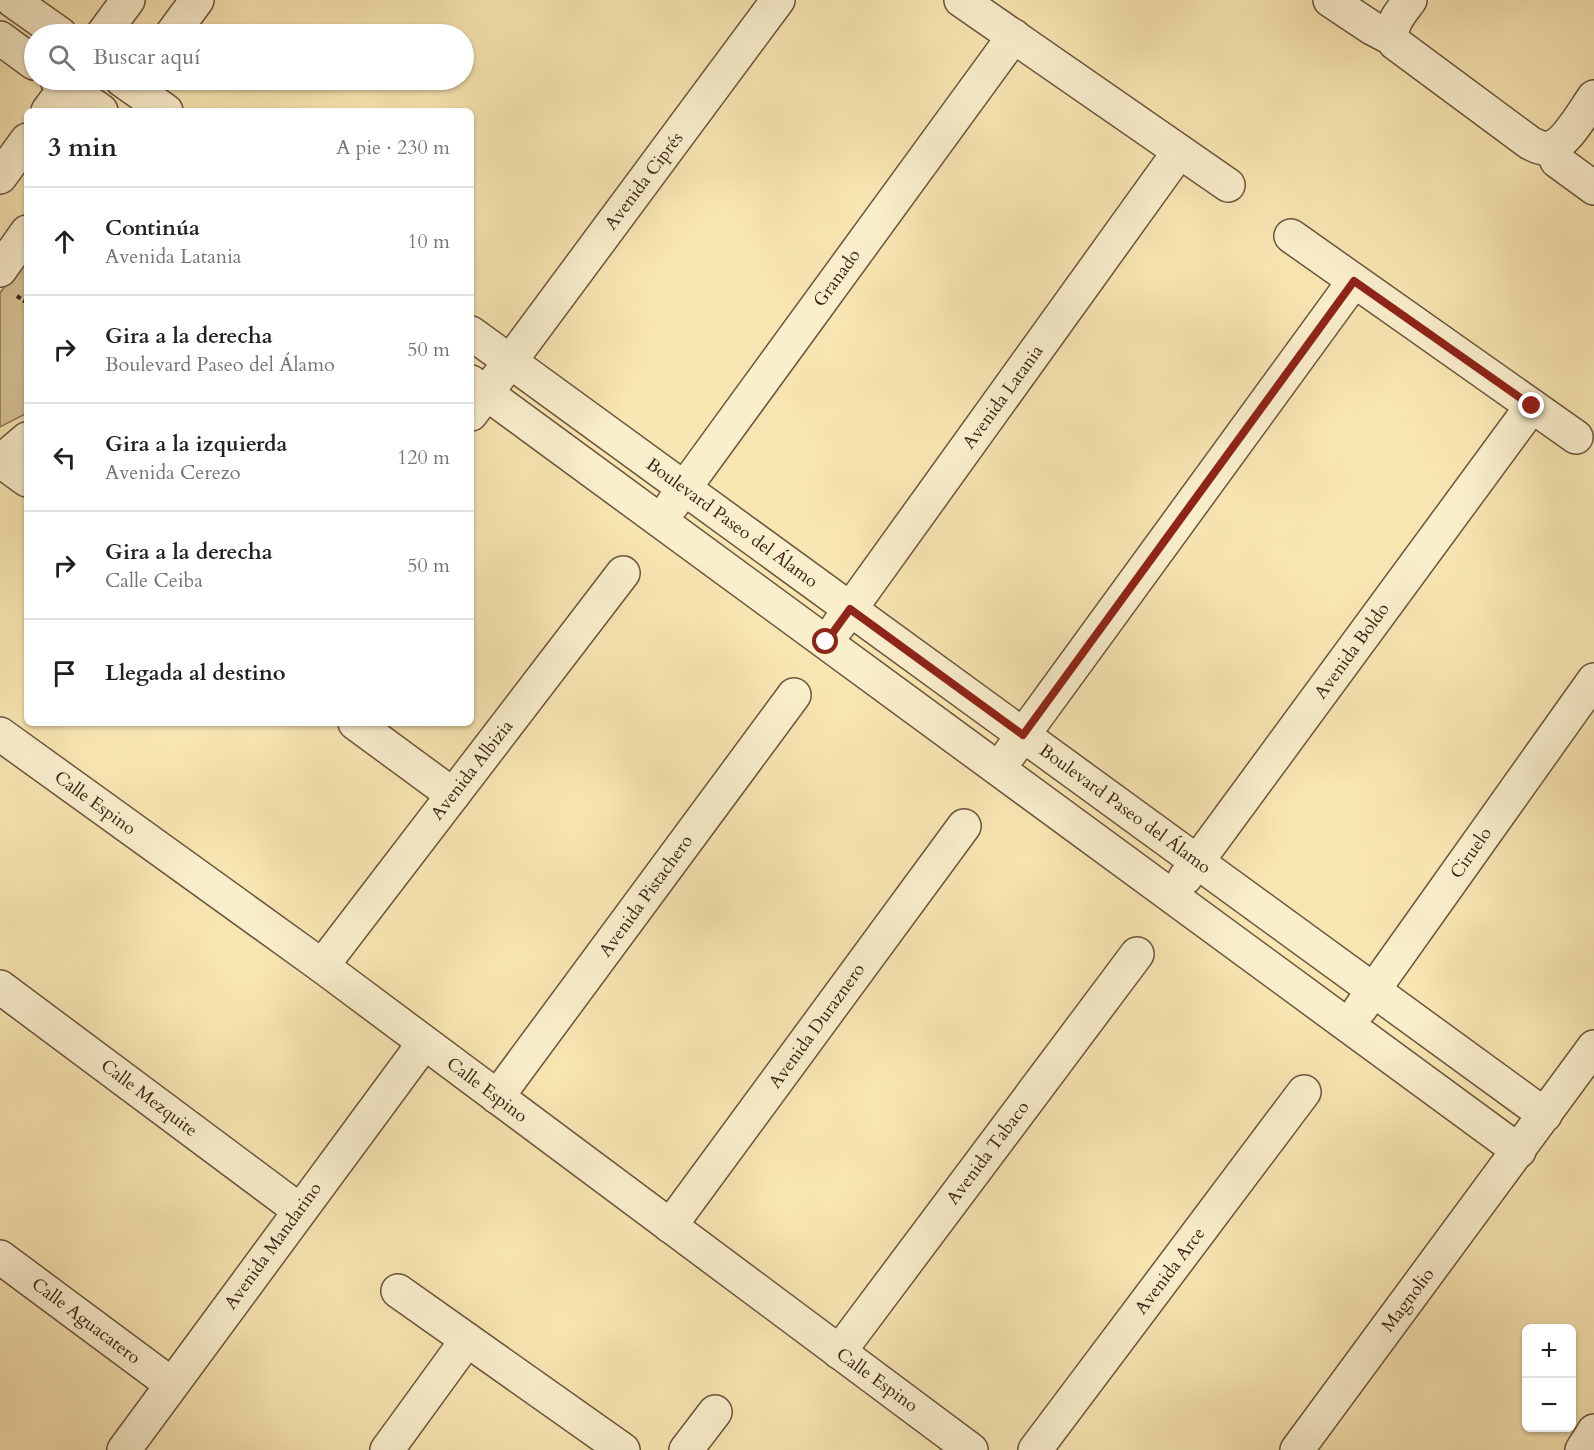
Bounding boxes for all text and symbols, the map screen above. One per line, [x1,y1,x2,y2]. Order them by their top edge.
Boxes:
search box [24,24,474,90]
icon: search [45,41,78,74]
text: Buscar aquí [93,42,200,72]
street label: Avenida Ciprés [599,127,689,235]
text: 3 min [48,130,117,165]
text: A pie · 230 m [336,134,450,161]
text: Continúa [105,213,200,243]
icon: ahead [48,225,81,258]
text: 10 m [407,228,450,255]
text: Avenida Latania [105,243,241,270]
street label: Granado [808,244,867,312]
text: Gira a la derecha [105,321,273,351]
icon: right [48,333,81,366]
text: 50 m [407,336,450,363]
street label: Avenida Latania [957,340,1049,454]
text: Boulevard Paseo del Álamo [105,351,335,378]
route end [1518,392,1544,418]
text: Gira a la izquierda [105,429,288,459]
icon: left [48,441,81,474]
text: 120 m [397,444,450,471]
street label: Boulevard Paseo del Álamo [641,452,823,594]
text: Avenida Cerezo [105,459,241,486]
text: Gira a la derecha [105,537,273,567]
icon: right [48,549,81,582]
text: 50 m [407,552,450,579]
text: Calle Ceiba [105,567,203,594]
street label: Avenida Boldo [1309,598,1396,704]
route start [812,628,838,654]
icon: arrive [48,657,81,690]
text: Llegada al destino [105,658,286,688]
street label: Avenida Albizia [425,715,519,825]
street label: Boulevard Paseo del Álamo [1034,738,1216,880]
street label: Calle Espino [49,765,141,841]
street label: Ciruelo [1444,822,1498,884]
street label: Avenida Pistachero [593,830,699,962]
street label: Avenida Duraznero [763,958,871,1094]
street label: Calle Espino [441,1051,533,1129]
street label: Calle Mezquite [95,1053,203,1143]
street label: Avenida Tabaco [941,1096,1035,1210]
street label: Avenida Mandarino [218,1177,328,1315]
street label: Avenida Arce [1129,1222,1211,1320]
street label: Magnolio [1376,1263,1440,1337]
street label: Calle Aguacatero [26,1272,146,1370]
map controls [1522,1324,1576,1432]
button: + [1522,1324,1576,1378]
street label: Calle Espino [831,1342,923,1418]
button: − [1522,1378,1576,1432]

